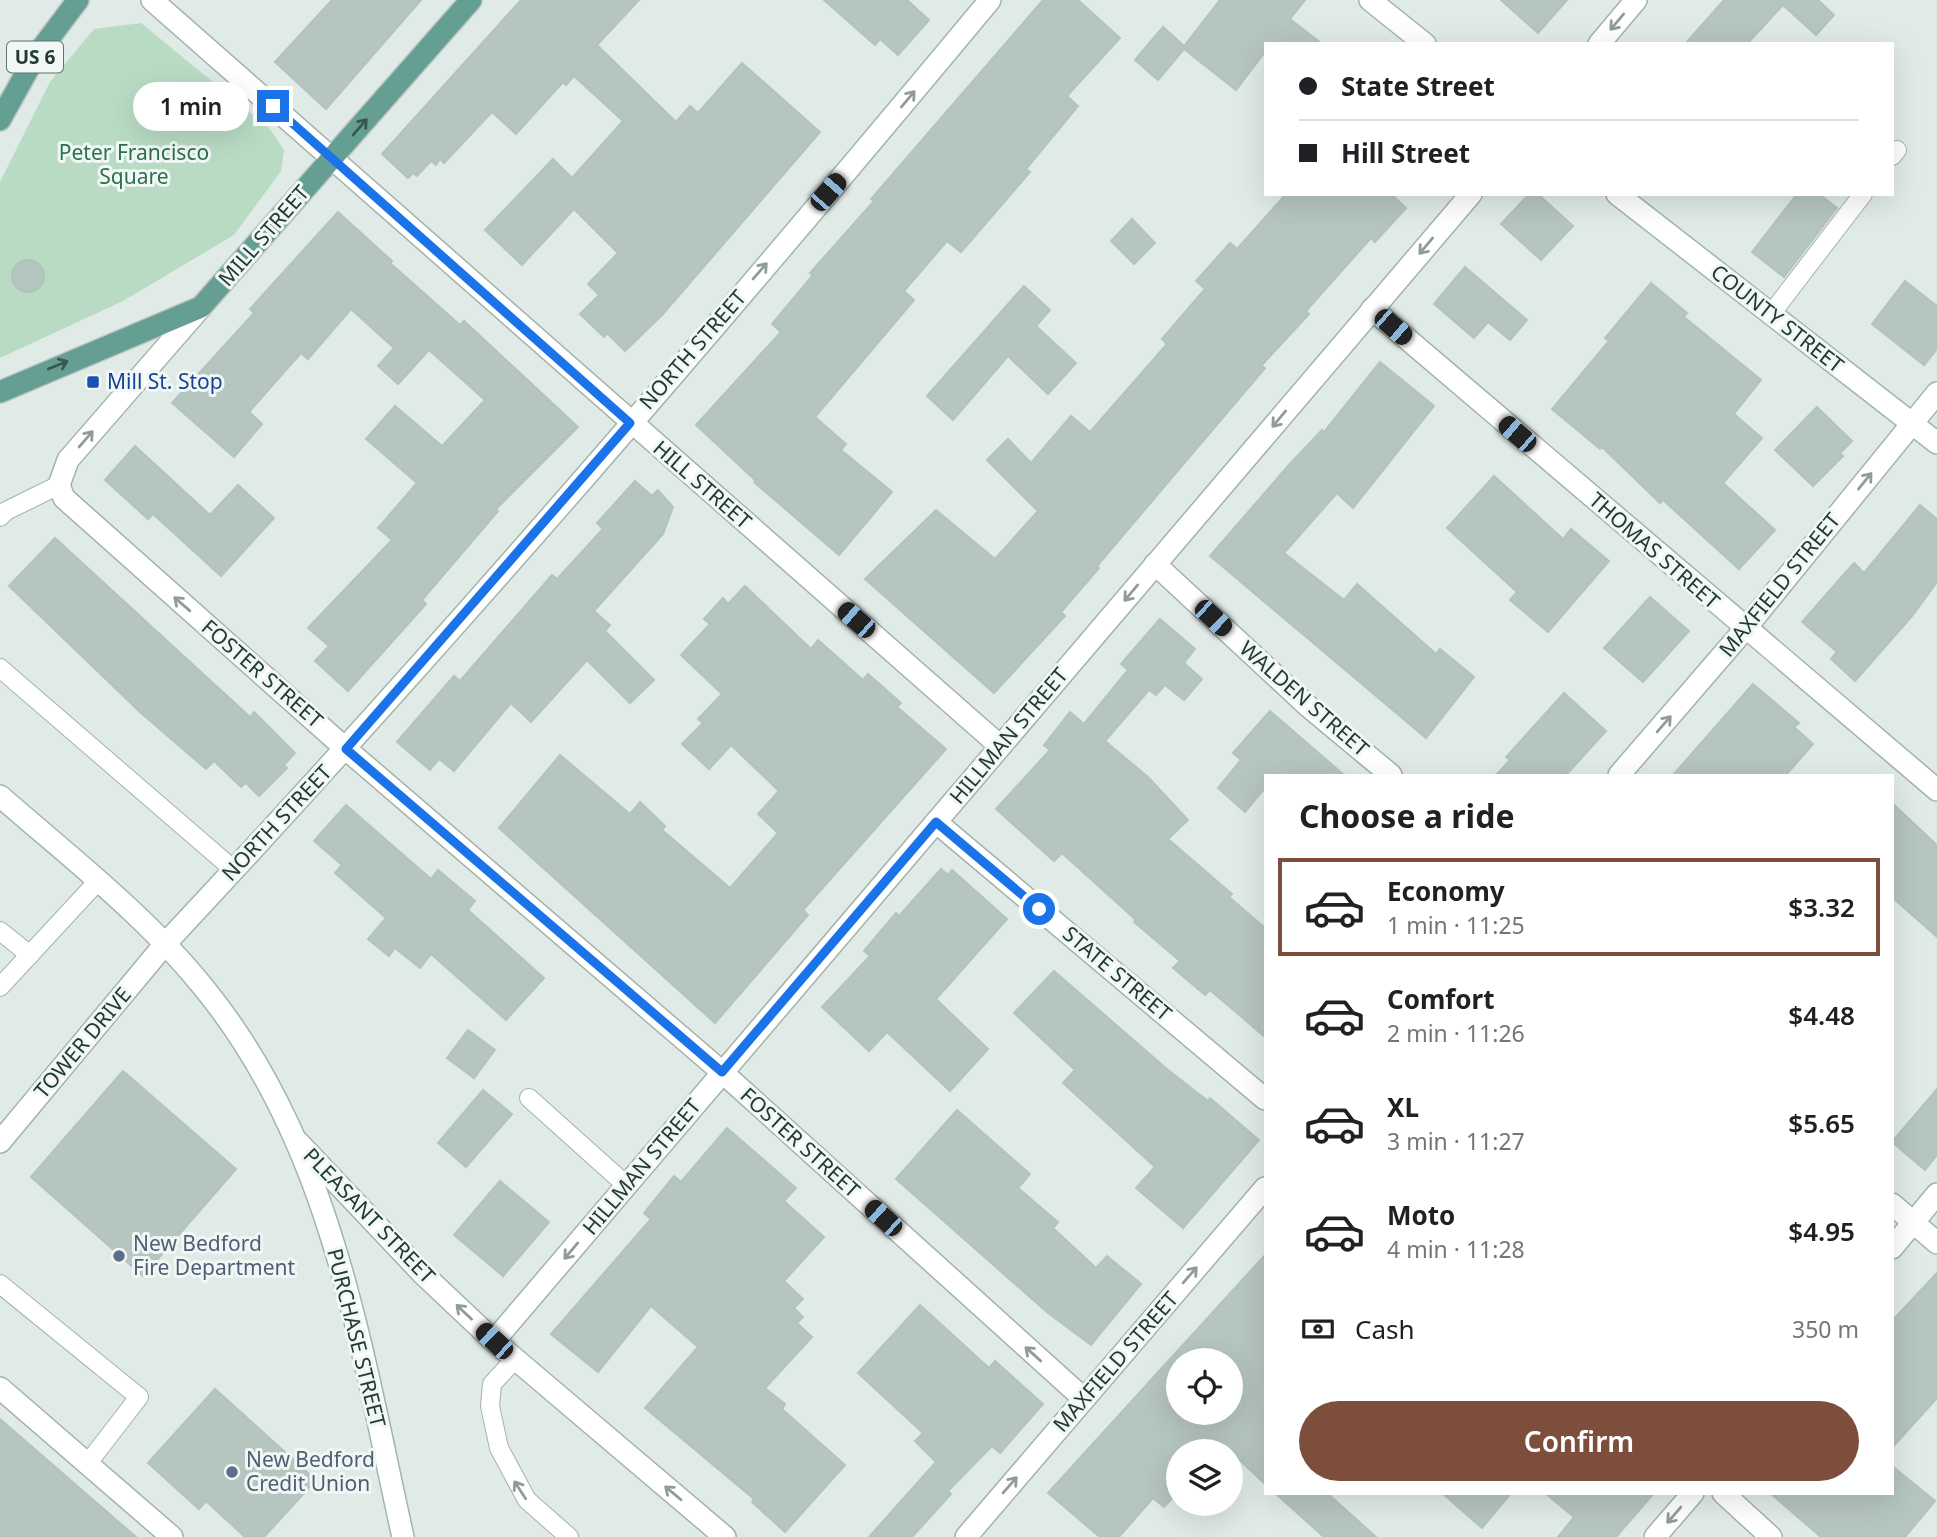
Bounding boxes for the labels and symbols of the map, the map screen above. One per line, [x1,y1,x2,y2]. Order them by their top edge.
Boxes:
one-way arrow [1609,13,1625,31]
road number: US 6 [7,41,63,72]
callout: 1 min [133,82,248,130]
route end [257,90,289,122]
one-way arrow [900,90,916,108]
one-way arrow [352,119,368,137]
park label: Peter Francisco Square [59,138,209,190]
car [807,169,850,215]
street label: MILL STREET [212,179,315,292]
one-way arrow [1418,237,1434,255]
street label: COUNTY STREET [1706,258,1850,379]
one-way arrow [752,263,768,281]
street label: NORTH STREET [633,284,752,415]
car [1371,305,1416,349]
one-way arrow [47,358,68,371]
place label: Mill St. Stop [107,367,223,395]
marker: Mill St. Stop [85,374,101,390]
one-way arrow [1271,410,1287,428]
car [1495,412,1540,456]
one-way arrow [78,431,94,449]
street label: HILL STREET [648,434,758,535]
one-way arrow [1857,472,1873,490]
street label: THOMAS STREET [1583,486,1726,615]
street label: MAXFIELD STREET [1712,506,1846,662]
one-way arrow [1123,583,1139,601]
one-way arrow [174,596,192,612]
car [1191,596,1236,640]
car [834,598,879,642]
street label: FOSTER STREET [196,613,329,734]
street label: WALDEN STREET [1234,634,1376,762]
street label: HILLMAN STREET [943,661,1074,809]
one-way arrow [1656,715,1672,733]
street label: NORTH STREET [215,758,338,887]
route start [1023,893,1055,925]
street label: STATE STREET [1057,920,1178,1027]
street label: TOWER DRIVE [27,981,137,1104]
street label: FOSTER STREET [735,1081,867,1204]
street label: HILLMAN STREET [576,1092,707,1240]
street label: PLEASANT STREET [298,1142,442,1289]
car [861,1196,906,1240]
place label: New Bedford Fire Department [133,1229,295,1281]
one-way arrow [563,1241,578,1259]
street label: PURCHASE STREET [321,1245,393,1430]
marker: New Bedford Fire Department [111,1248,127,1264]
one-way arrow [1182,1267,1198,1285]
street label: MAXFIELD STREET [1046,1285,1184,1438]
one-way arrow [456,1304,473,1321]
car [472,1319,517,1363]
one-way arrow [1025,1345,1042,1362]
place label: New Bedford Credit Union [246,1445,375,1497]
marker: New Bedford Credit Union [224,1464,240,1480]
one-way arrow [1002,1477,1018,1495]
one-way arrow [513,1480,527,1500]
one-way arrow [664,1485,682,1501]
one-way arrow [1666,1506,1682,1524]

